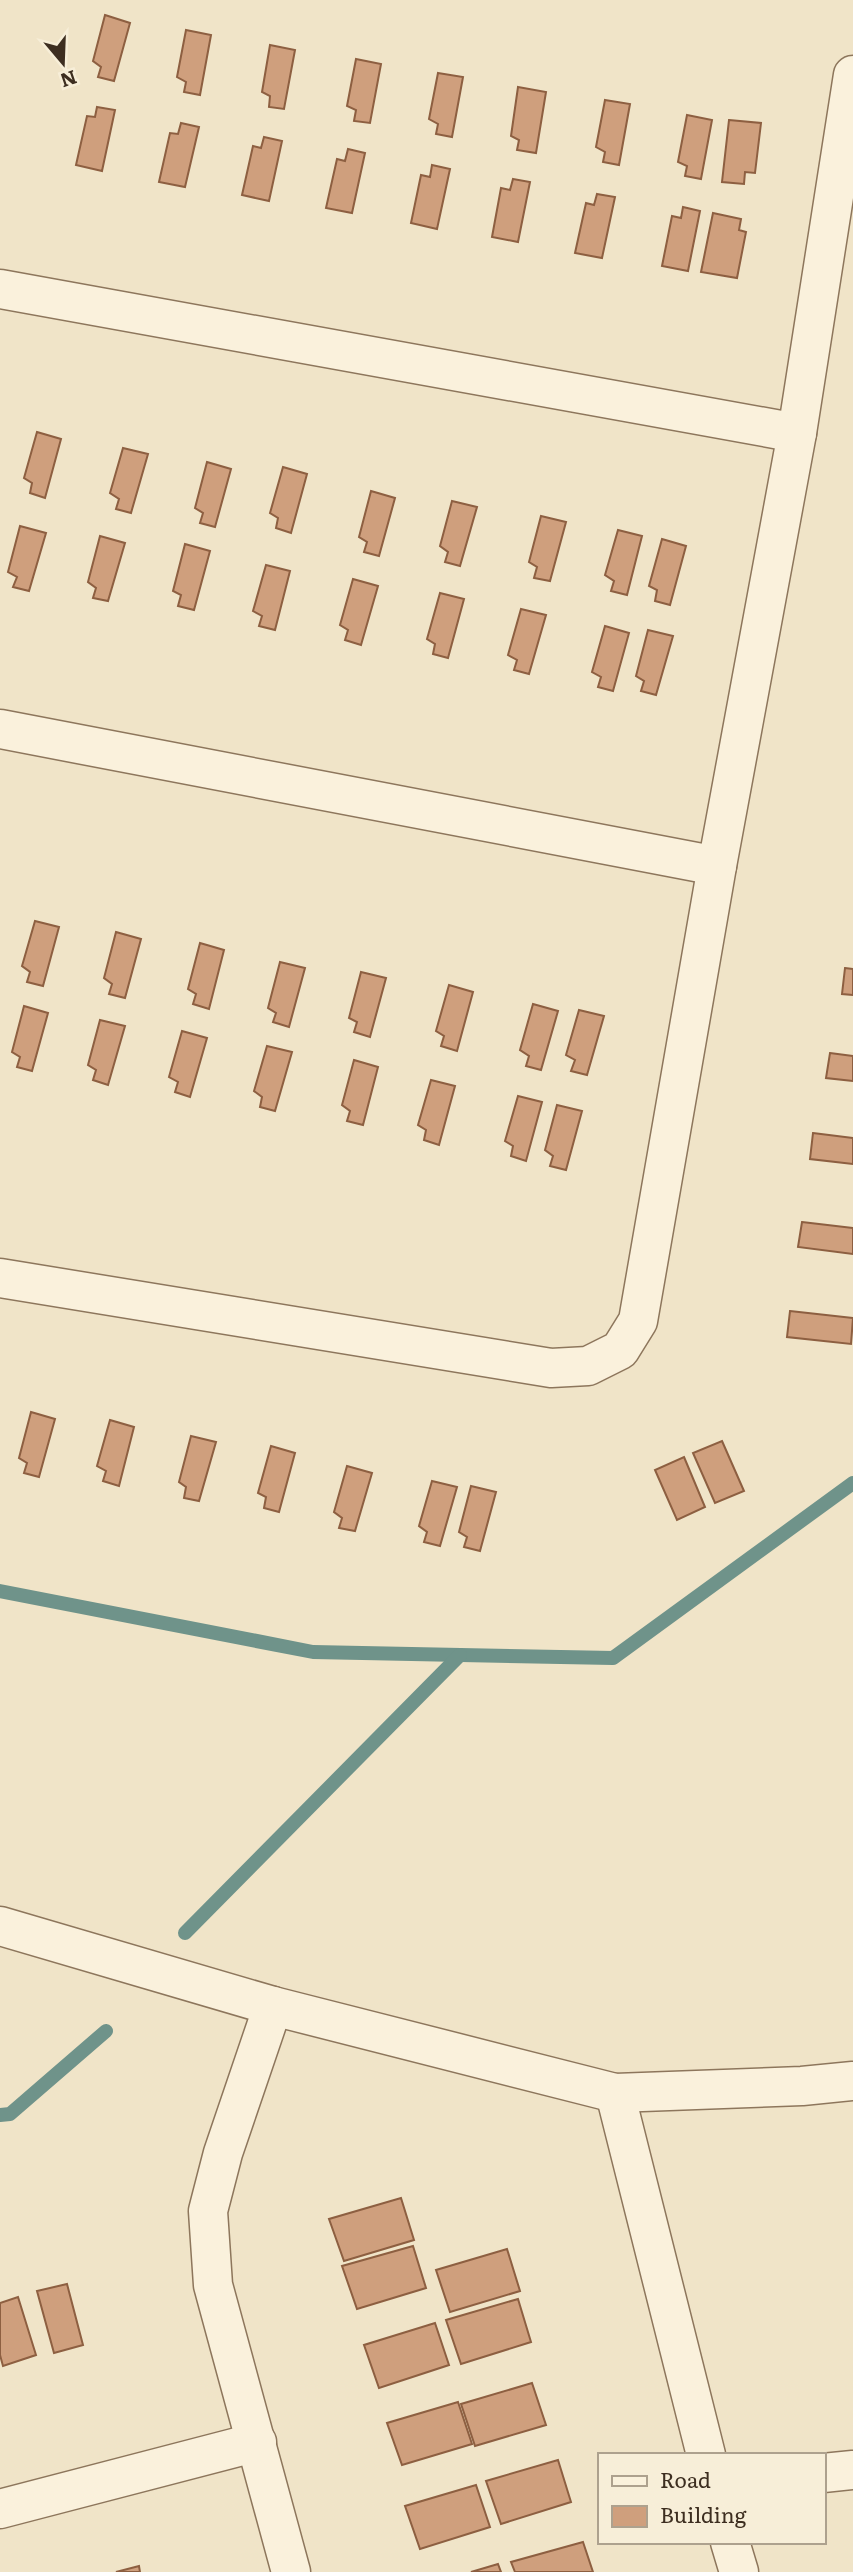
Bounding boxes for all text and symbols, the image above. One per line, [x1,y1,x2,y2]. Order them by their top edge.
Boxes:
north arrow [28,28,98,98]
text: N [57,64,81,96]
legend [598,2453,825,2544]
text: Road [660,2463,711,2494]
text: Building [660,2498,747,2529]

